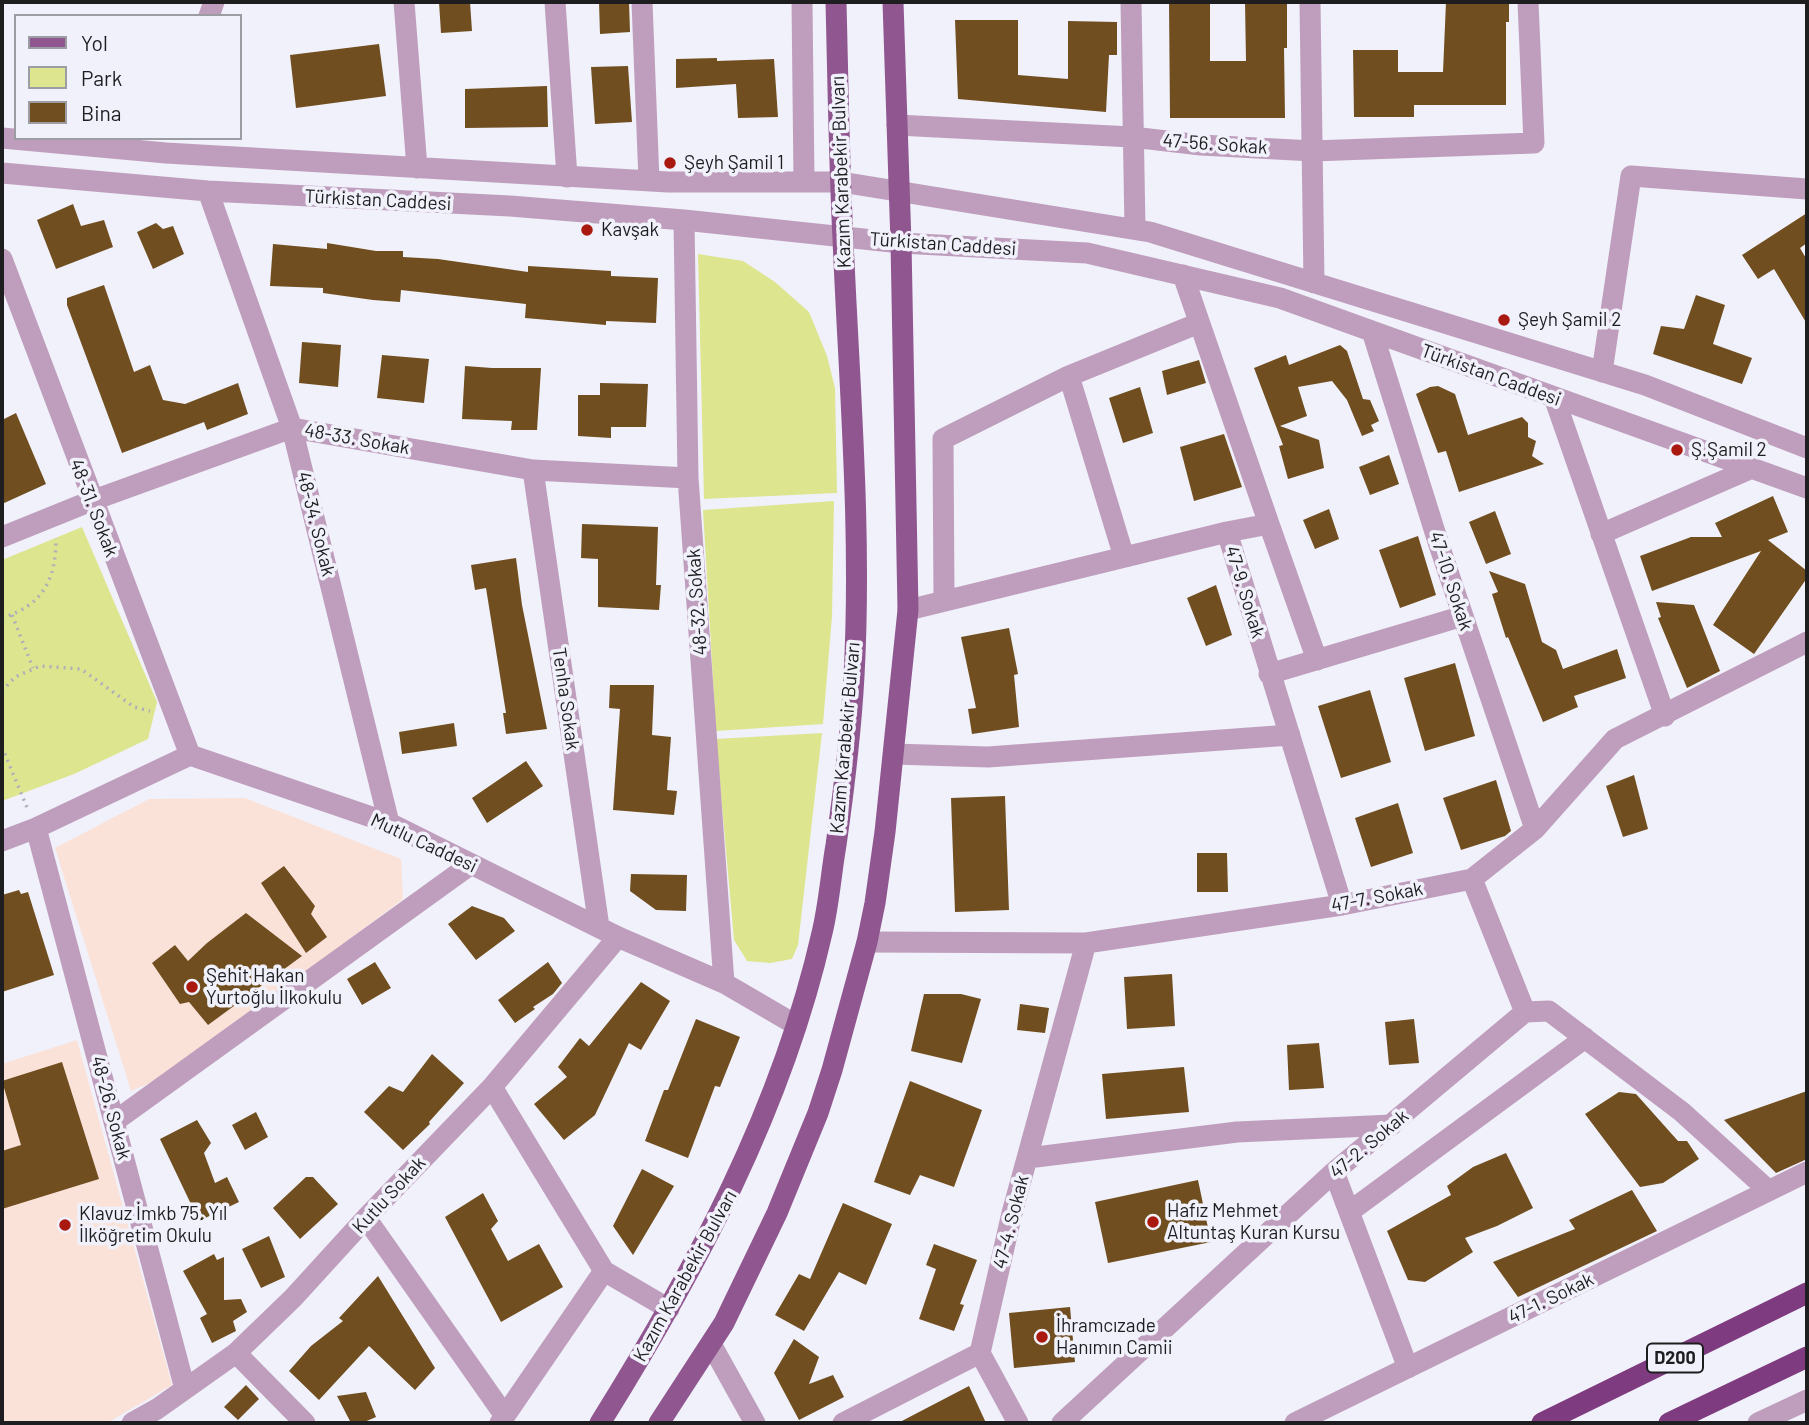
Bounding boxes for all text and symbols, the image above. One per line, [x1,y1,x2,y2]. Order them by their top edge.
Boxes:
legend [14,14,242,140]
text: Yol [81,30,108,55]
text: Park [81,65,122,90]
street label: Kazım Karabekir Bulvarı [826,75,856,269]
text: Bina [81,100,122,125]
street label: 47-56. Sokak [1162,129,1268,159]
place label: Şeyh Şamil 1 [684,152,784,174]
marker: Şeyh Şamil 1 [662,155,678,171]
street label: Türkistan Caddesi [304,185,452,215]
place label: Kavşak [601,219,659,241]
marker: Kavşak [579,222,595,238]
street label: Türkistan Caddesi [869,227,1017,261]
place label: Şeyh Şamil 2 [1518,309,1621,331]
marker: Şeyh Şamil 2 [1496,312,1512,328]
street label: Türkistan Caddesi [1418,339,1564,411]
street label: 48-33. Sokak [303,419,411,459]
place label: Ş.Şamil 2 [1691,439,1767,461]
marker: Ş.Şamil 2 [1669,442,1685,458]
street label: 48-31. Sokak [65,456,123,560]
street label: 48-34. Sokak [292,469,340,579]
street label: 47-10. Sokak [1424,529,1478,633]
street label: 47-9. Sokak [1220,543,1270,641]
street label: 48-32. Sokak [682,548,712,656]
street label: Kazım Karabekir Bulvarı [825,641,865,835]
street label: Tenha Sokak [548,646,584,752]
street label: Mutlu Caddesi [367,808,481,878]
street label: 47-7. Sokak [1329,877,1425,917]
place label: Şehit Hakan Yurtoğlu İlkokulu [206,965,342,1009]
marker: Şehit Hakan Yurtoğlu İlkokulu [184,979,200,995]
street label: 48-26. Sokak [86,1053,136,1163]
street label: 47-2. Sokak [1325,1105,1413,1183]
street label: Kutlu Sokak [348,1152,430,1238]
street label: 47-4. Sokak [988,1173,1034,1271]
street label: Kazım Karabekir Bulvarı [628,1186,742,1366]
place label: Hafız Mehmet Altuntaş Kuran Kursu [1167,1200,1340,1244]
place label: Klavuz İmkb 75. Yıl İlköğretim Okulu [79,1203,227,1247]
marker: Hafız Mehmet Altuntaş Kuran Kursu [1145,1214,1161,1230]
marker: Klavuz İmkb 75. Yıl İlköğretim Okulu [57,1217,73,1233]
street label: 47-1. Sokak [1505,1268,1597,1328]
place label: İhramcızade Hanımın Camii [1056,1315,1173,1359]
marker: İhramcızade Hanımın Camii [1034,1329,1050,1345]
road number: D200 [1647,1344,1703,1372]

